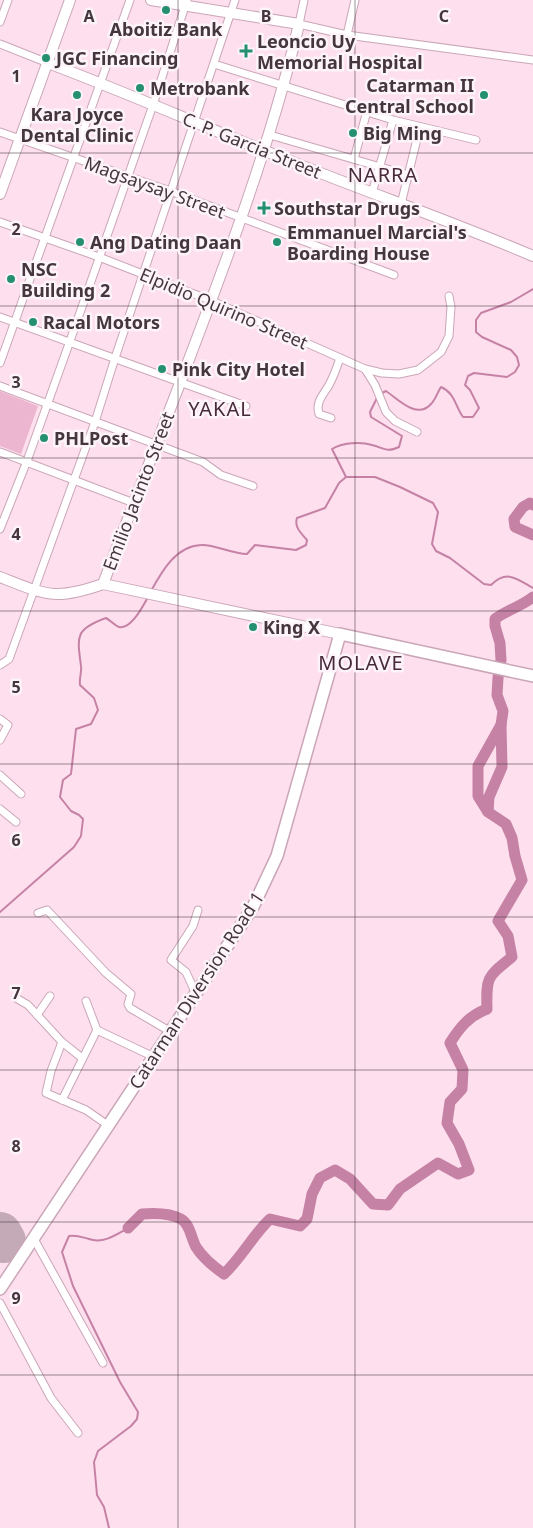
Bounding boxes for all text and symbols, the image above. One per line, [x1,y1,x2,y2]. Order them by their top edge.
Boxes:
marker: Aboitiz Bank [160,4,172,16]
text: A [83,5,95,27]
text: B [261,5,271,27]
text: C [439,5,449,27]
place label: Aboitiz Bank [110,17,223,41]
place label: Leoncio Uy Memorial Hospital [257,29,423,74]
marker: Leoncio Uy Memorial Hospital [239,44,253,58]
place label: JGC Financing [54,46,178,70]
marker: JGC Financing [40,52,52,64]
text: 1 [11,65,21,87]
place label: Catarman II Central School [345,73,474,118]
place label: Metrobank [150,76,250,100]
marker: Metrobank [134,82,146,94]
marker: Kara Joyce Dental Clinic [71,89,83,101]
marker: Catarman II Central School [478,89,490,101]
place label: Kara Joyce Dental Clinic [21,102,133,147]
street label: C. P. Garcia Street [179,106,325,184]
place label: Big Ming [363,121,442,145]
marker: Big Ming [347,127,359,139]
street label: Magsaysay Street [81,150,229,224]
district label: NARRA [348,161,418,188]
place label: Southstar Drugs [274,196,420,220]
marker: Southstar Drugs [258,202,270,214]
text: 2 [11,218,21,240]
place label: Emmanuel Marcial's Boarding House [287,220,467,265]
place label: Ang Dating Daan [90,230,242,254]
marker: Ang Dating Daan [74,236,86,248]
marker: Emmanuel Marcial's Boarding House [271,236,283,248]
place label: NSC Building 2 [21,257,110,302]
street label: Elpidio Quirino Street [136,262,312,355]
marker: NSC Building 2 [5,273,17,285]
place label: Racal Motors [43,310,160,334]
marker: Racal Motors [27,316,39,328]
place label: Pink City Hotel [172,357,305,381]
marker: Pink City Hotel [156,363,168,375]
text: 3 [11,371,21,393]
district label: YAKAL [188,395,252,422]
street label: Emilio Jacinto Street [97,408,179,574]
place label: PHLPost [54,426,128,450]
marker: PHLPost [38,432,50,444]
text: 4 [11,523,21,545]
place label: King X [263,615,320,639]
marker: King X [247,621,259,633]
district label: MOLAVE [318,649,404,676]
text: 5 [11,676,21,698]
text: 6 [11,829,21,851]
street label: Catarman Diversion Road 1 [123,887,269,1093]
text: 7 [11,982,21,1004]
text: 8 [11,1135,21,1157]
text: 9 [11,1287,21,1309]

